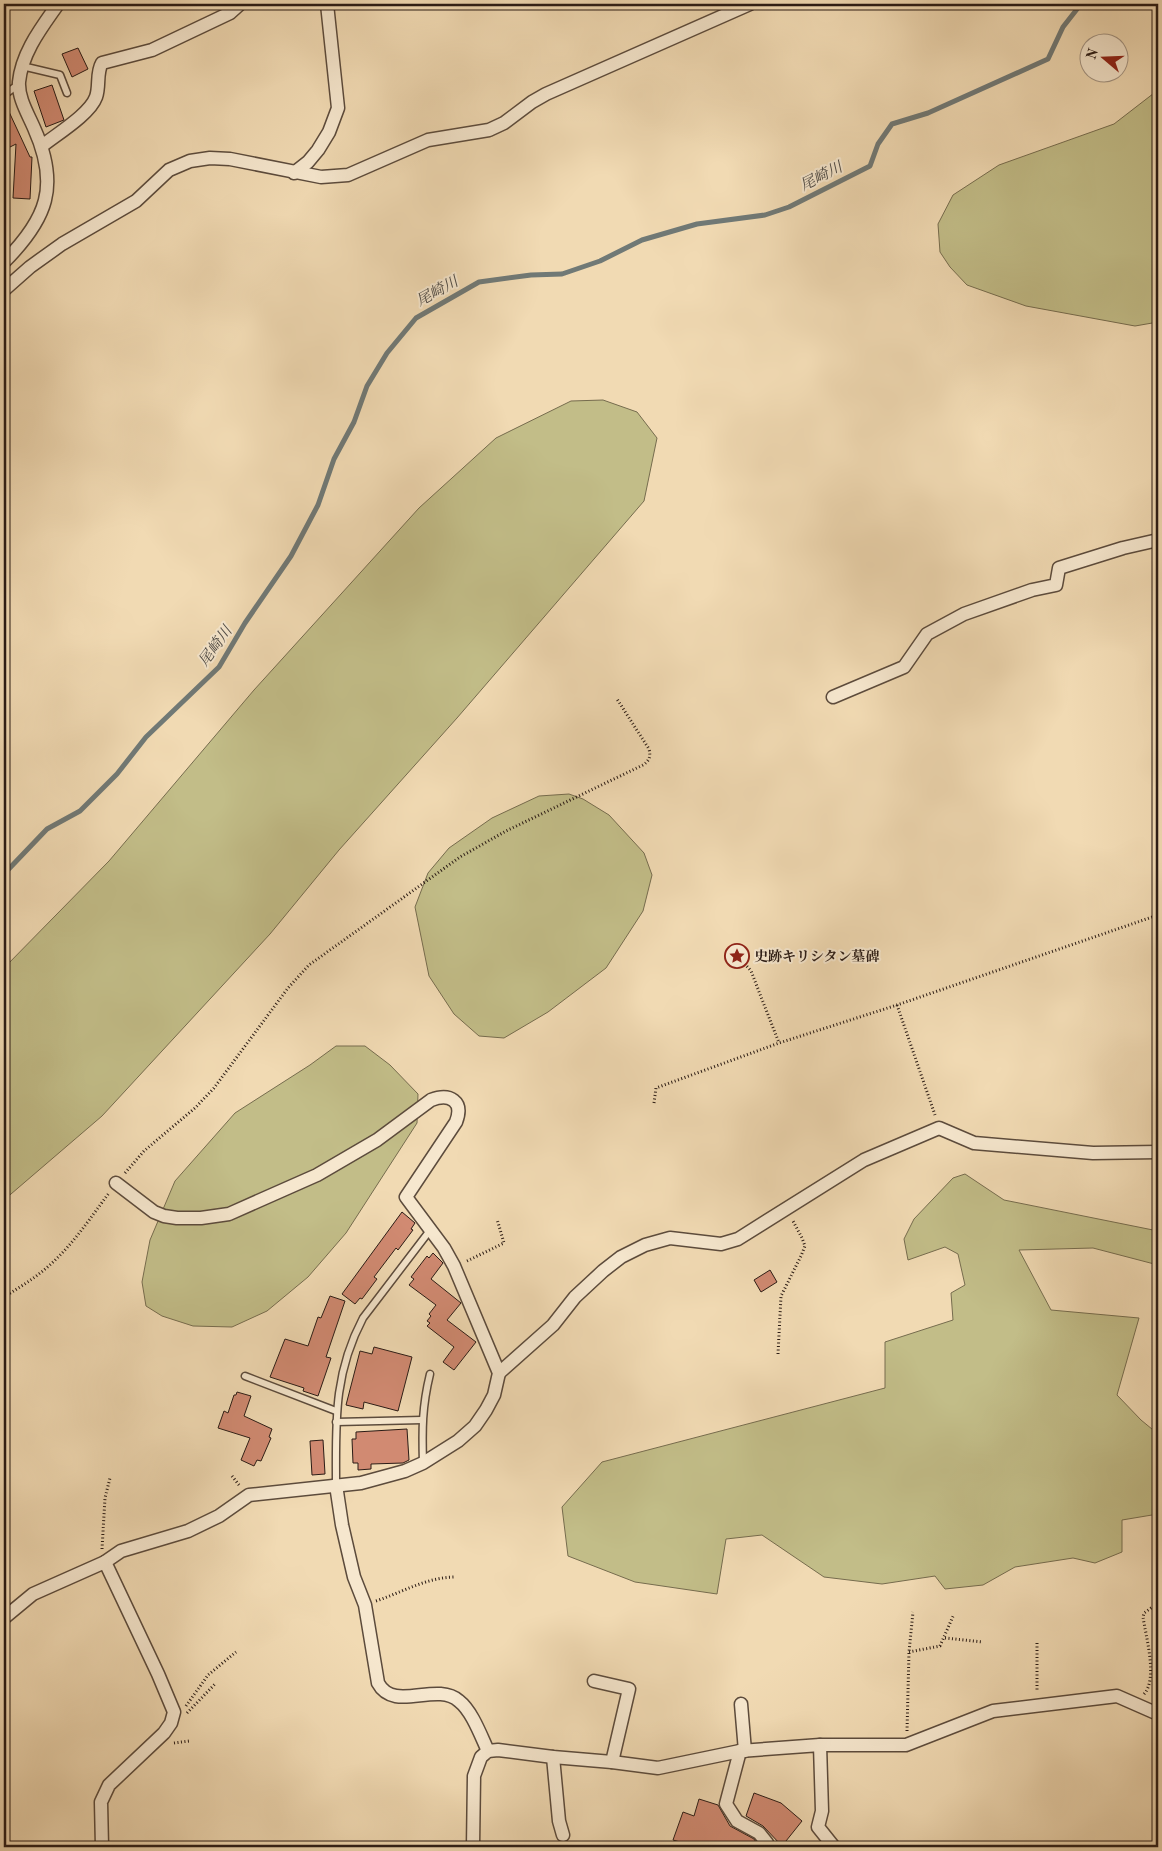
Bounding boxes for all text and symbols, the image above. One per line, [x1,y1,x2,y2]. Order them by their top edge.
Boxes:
north arrow [1080,32,1130,82]
text: N [1084,46,1101,61]
water label: 尾崎川 [797,158,847,194]
water label: 尾崎川 [413,272,463,310]
water label: 尾崎川 [195,621,237,669]
place icon: 史跡キリシタン墓碑 [724,943,750,969]
place label: 史跡キリシタン墓碑 [754,949,879,964]

